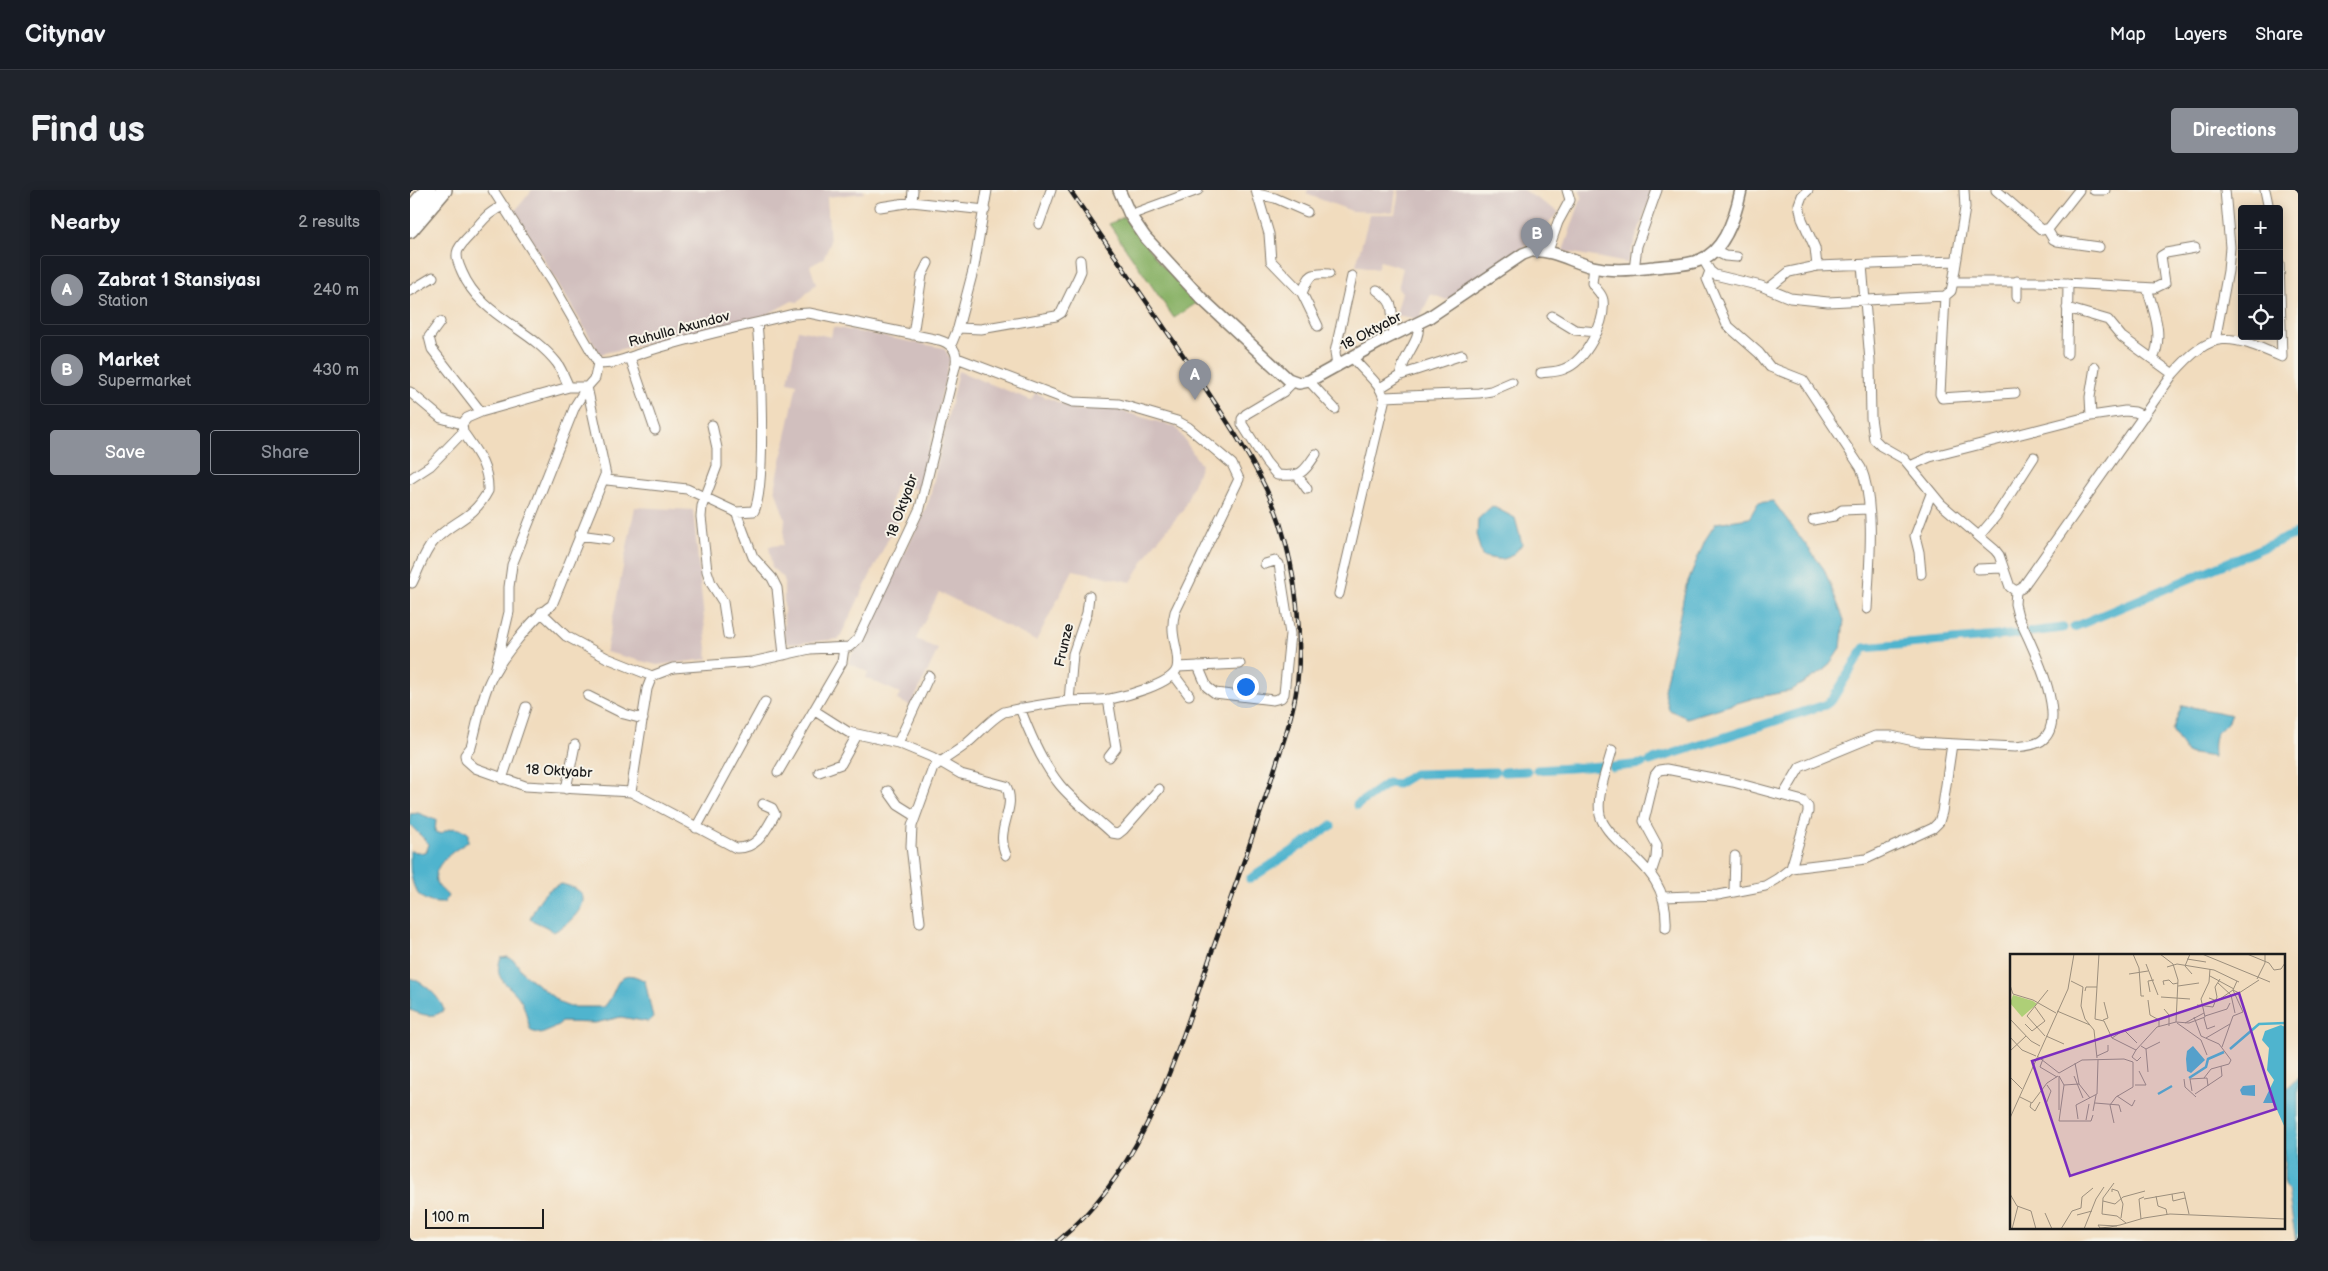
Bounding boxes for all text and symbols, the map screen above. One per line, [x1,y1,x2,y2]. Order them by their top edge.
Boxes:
text: Citynav [25,20,106,49]
text: Map [2110,24,2146,45]
text: Layers [2174,24,2227,45]
text: Share [2255,24,2303,45]
button: Directions [2171,108,2298,153]
text: Find us [30,109,145,152]
map controls [2238,205,2283,340]
button: + [2238,205,2283,250]
text: Nearby [50,210,120,235]
text: 2 results [298,213,360,232]
pin: B [1521,218,1553,259]
button: − [2238,250,2283,295]
text: Zabrat 1 Stansiyası [98,269,261,292]
text: A [62,281,72,300]
text: 240 m [313,281,359,300]
text: Station [98,292,148,311]
button: locate [2238,295,2283,340]
street label: Ruhulla Axundov [627,307,732,351]
street label: 18 Oktyabr [1338,307,1405,354]
text: Market [98,349,160,372]
pin: A [1179,359,1211,400]
text: B [61,361,73,380]
text: 430 m [312,361,359,380]
text: Supermarket [98,372,191,391]
button: Save [50,430,200,475]
button: Share [210,430,360,475]
street label: 18 Oktyabr [883,471,922,540]
street label: Frunze [1051,622,1077,668]
your location [1233,674,1259,700]
street label: 18 Oktyabr [525,761,594,781]
inset map [2010,954,2286,1228]
scale bar [425,1206,544,1229]
text: 100 m [432,1209,469,1226]

